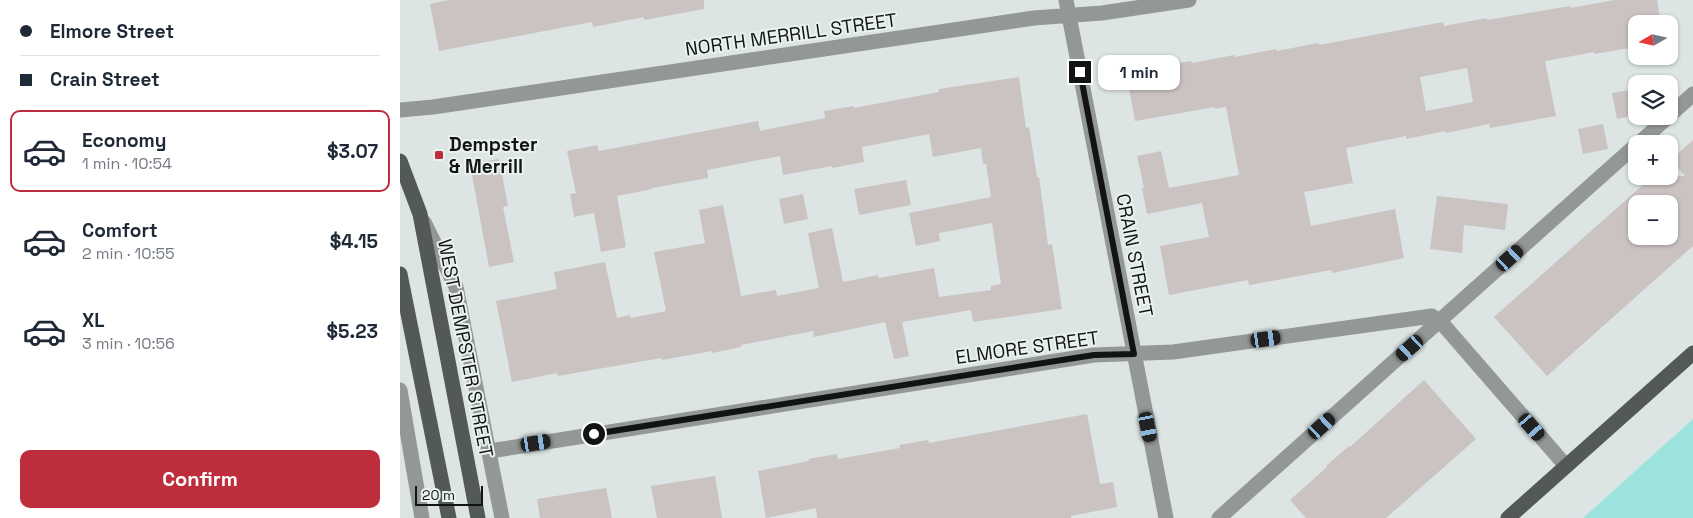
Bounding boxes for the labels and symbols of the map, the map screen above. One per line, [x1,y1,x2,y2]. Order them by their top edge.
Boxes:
street label: NORTH MERRILL STREET [684,7,898,62]
north arrow [1628,15,1678,65]
callout: 1 min [1098,54,1180,90]
route end [1069,61,1091,83]
place label: Dempster & Merrill [449,132,538,179]
marker: Dempster & Merrill [433,149,445,161]
street label: CRAIN STREET [1110,191,1159,319]
street label: WEST DEMPSTER STREET [432,237,499,459]
car [1493,242,1526,274]
street label: ELMORE STREET [954,325,1100,370]
car [1250,329,1281,349]
car [1393,332,1426,364]
car [1305,410,1338,442]
car [1137,411,1158,443]
car [1516,411,1547,443]
route start [583,423,605,445]
car [520,433,551,453]
scale bar [415,483,482,506]

